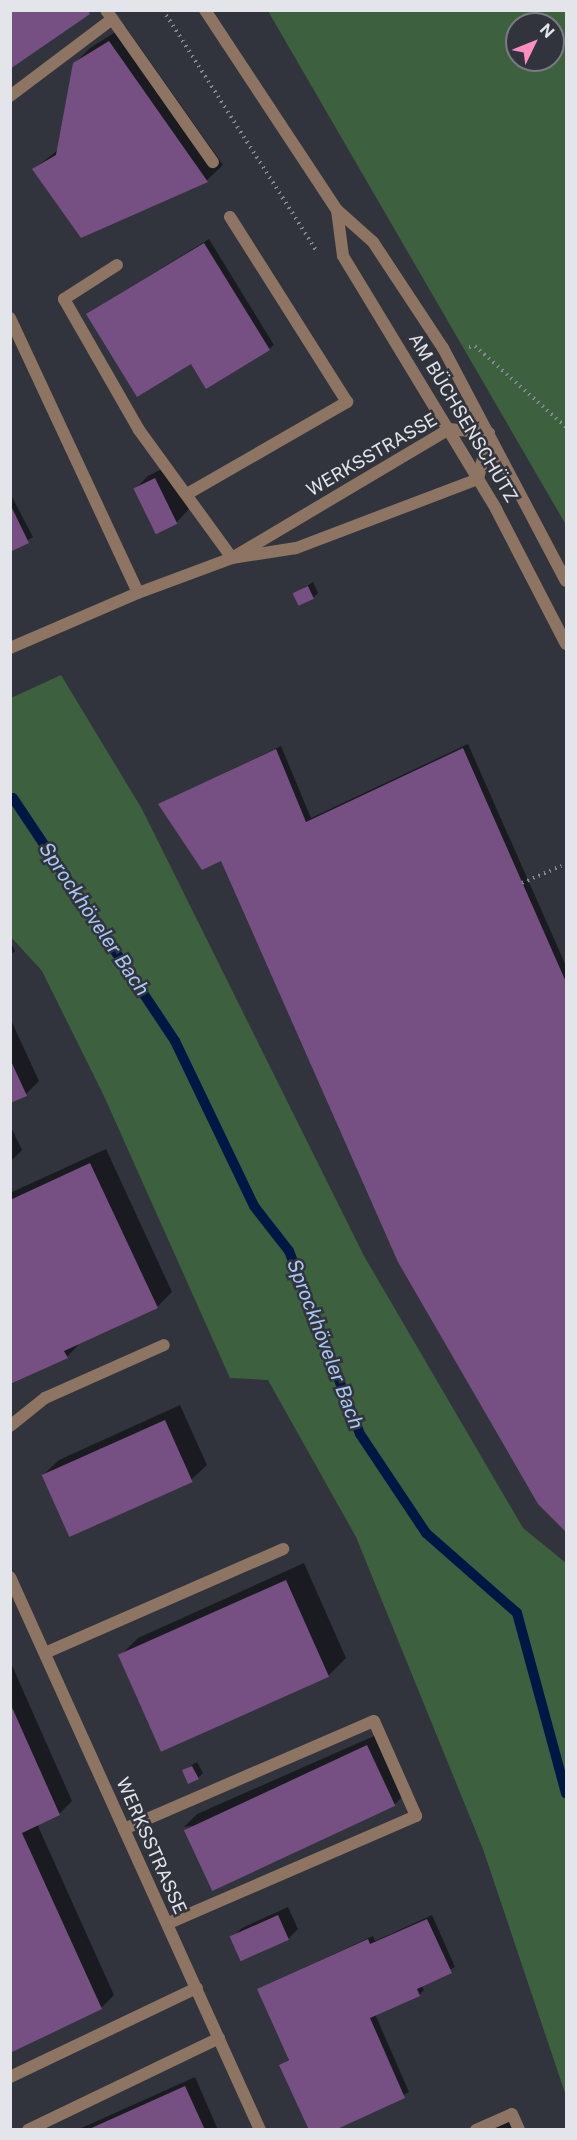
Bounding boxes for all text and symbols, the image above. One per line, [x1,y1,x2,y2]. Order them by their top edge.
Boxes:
north arrow [505,12,565,72]
text: N [536,20,558,42]
street label: AM BÜCHSENSCHÜTZ [404,329,522,507]
street label: WERKSSTRASSE [303,409,441,501]
water label: Sprockhöveler Bach [34,838,154,1000]
water label: Sprockhöveler Bach [282,1256,368,1432]
street label: WERKSSTRASSE [111,1774,191,1918]

